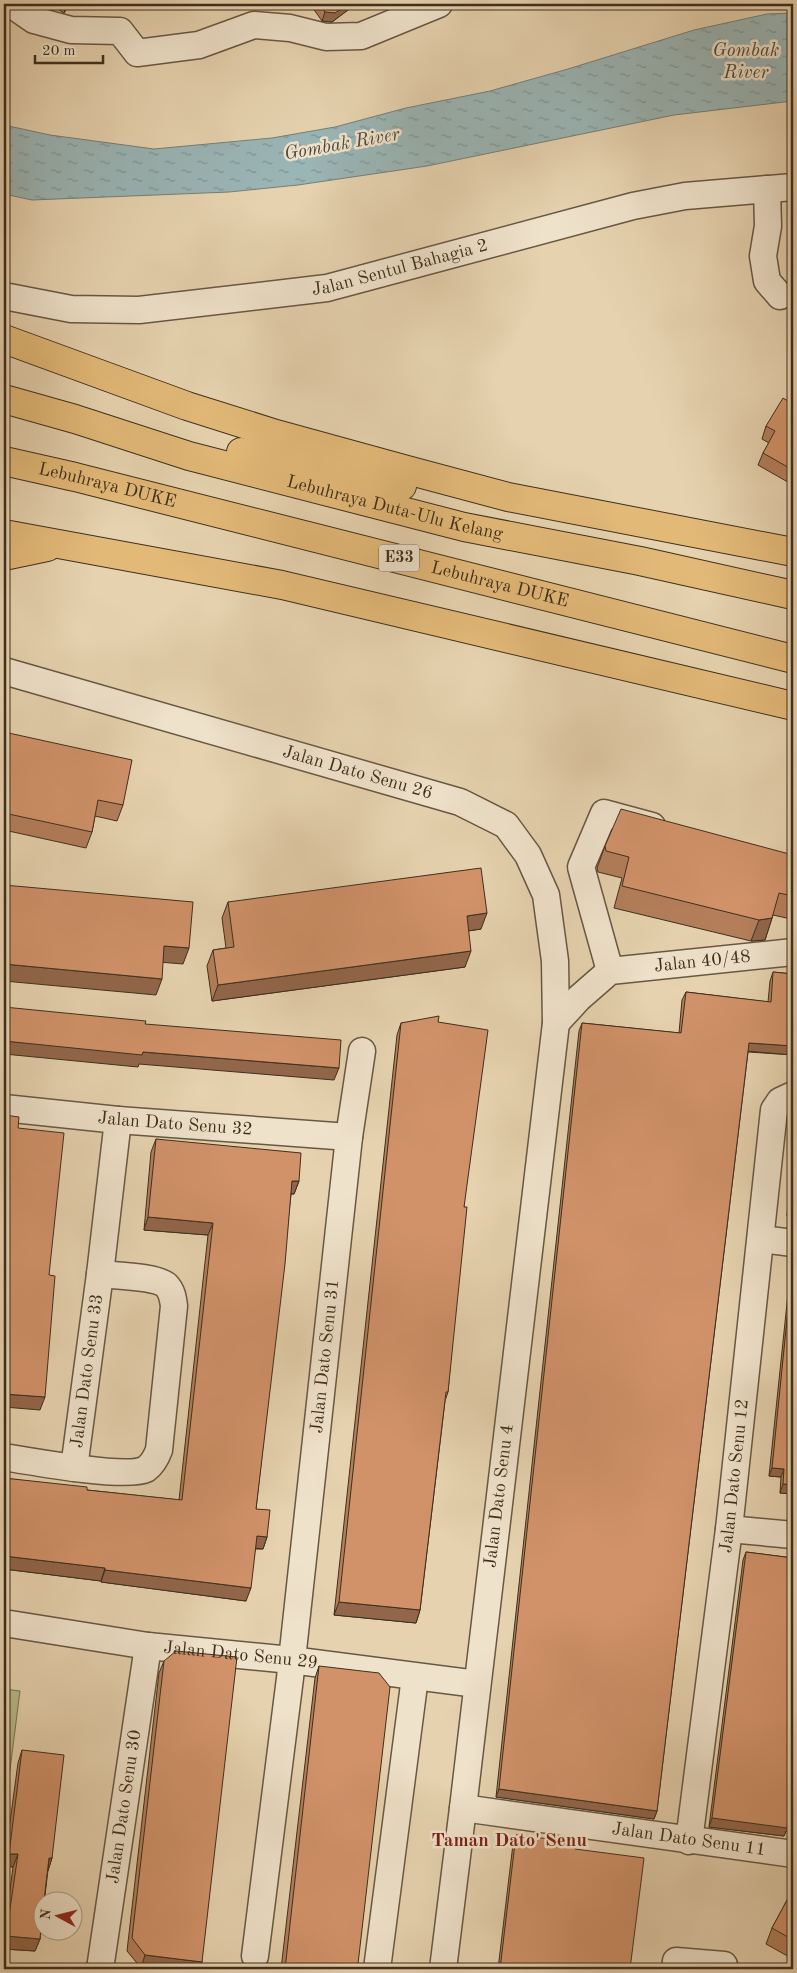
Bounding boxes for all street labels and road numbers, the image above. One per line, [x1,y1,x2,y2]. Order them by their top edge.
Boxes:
street label: Jalan Sentul Bahagia 2 [311,236,490,299]
street label: Lebuhraya DUKE [37,460,178,511]
street label: Lebuhraya Duta-Ulu Kelang [285,473,505,543]
road number: E33 [379,544,419,572]
street label: Lebuhraya DUKE [429,559,570,611]
street label: Jalan Dato Senu 26 [281,743,435,803]
street label: Jalan 40/48 [653,947,752,975]
street label: Jalan Dato Senu 32 [97,1109,253,1139]
street label: Jalan Dato Senu 31 [308,1278,342,1434]
street label: Jalan Dato Senu 33 [68,1293,106,1449]
street label: Jalan Dato Senu 12 [717,1398,752,1554]
street label: Jalan Dato Senu 4 [481,1423,517,1569]
street label: Jalan Dato Senu 29 [163,1639,319,1672]
street label: Jalan Dato Senu 30 [104,1729,144,1885]
street label: Jalan Dato Senu 11 [611,1820,767,1859]

